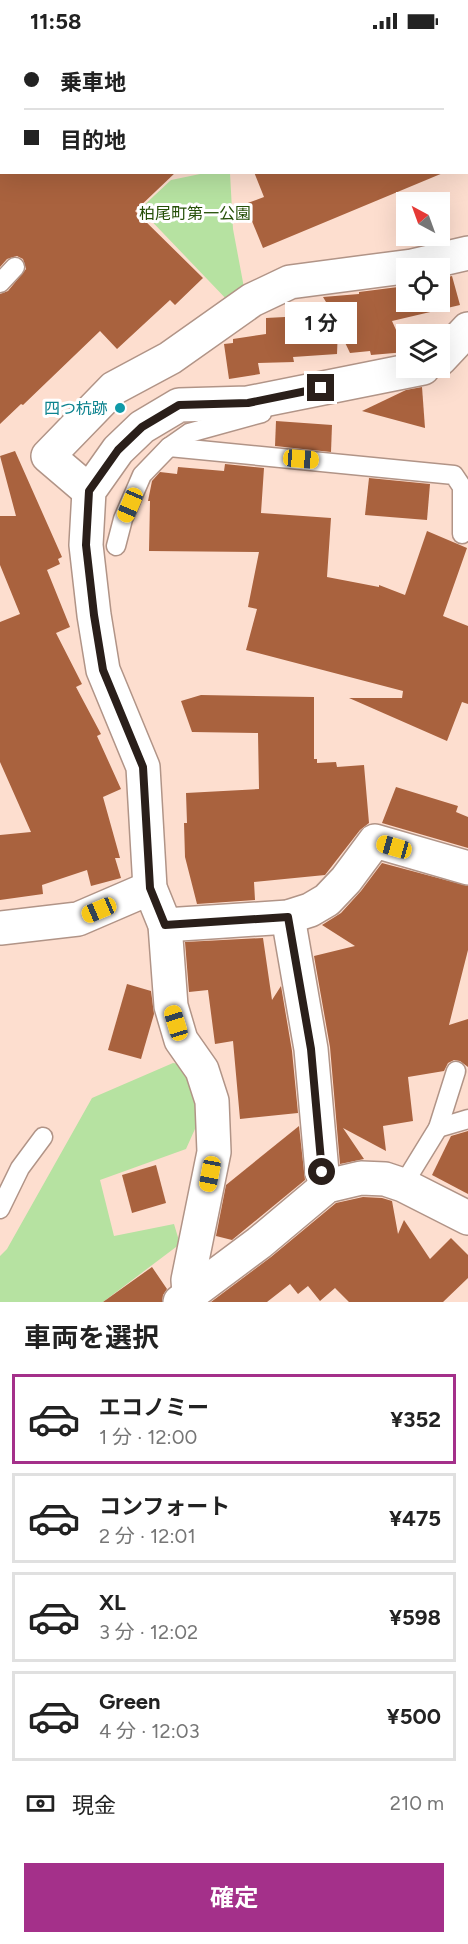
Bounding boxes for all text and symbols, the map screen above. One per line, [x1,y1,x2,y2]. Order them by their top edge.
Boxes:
text: 11:58 [30,8,81,35]
text: 乗車地 [60,69,126,96]
text: 目的地 [60,127,126,154]
north arrow [396,192,450,246]
map controls [396,192,450,378]
park label: 柏尾町第一公園 [139,204,251,223]
button: locate [396,258,450,312]
callout: 1 分 [285,301,357,343]
text: 1 分 [304,311,338,335]
button: layers [396,324,450,378]
route end [307,374,334,401]
place label: 四つ杭跡 [44,399,108,418]
marker: 四つ杭跡 [113,401,127,415]
car [282,448,320,470]
car [115,485,145,525]
car [374,833,414,861]
car [79,895,119,925]
car [162,1003,190,1043]
car [198,1155,222,1193]
route start [308,1158,335,1185]
text: 車両を選択 [24,1321,159,1354]
icon: car [27,1392,81,1446]
text: エコノミー [99,1394,209,1421]
text: ¥352 [390,1406,441,1433]
text: 1 分 · 12:00 [99,1425,197,1449]
icon: car [27,1491,81,1545]
text: コンフォート [99,1493,230,1520]
text: ¥475 [389,1505,441,1532]
text: 2 分 · 12:01 [99,1524,196,1548]
text: XL [99,1589,126,1616]
icon: car [27,1590,81,1644]
text: ¥598 [389,1604,441,1631]
text: 3 分 · 12:02 [99,1620,198,1644]
text: Green [99,1688,161,1715]
icon: car [27,1689,81,1743]
text: ¥500 [387,1703,441,1730]
text: 4 分 · 12:03 [99,1719,200,1743]
icon: cash [24,1787,57,1820]
text: 210 m [390,1791,444,1815]
text: 現金 [72,1792,116,1819]
button: 確定 [24,1863,444,1932]

